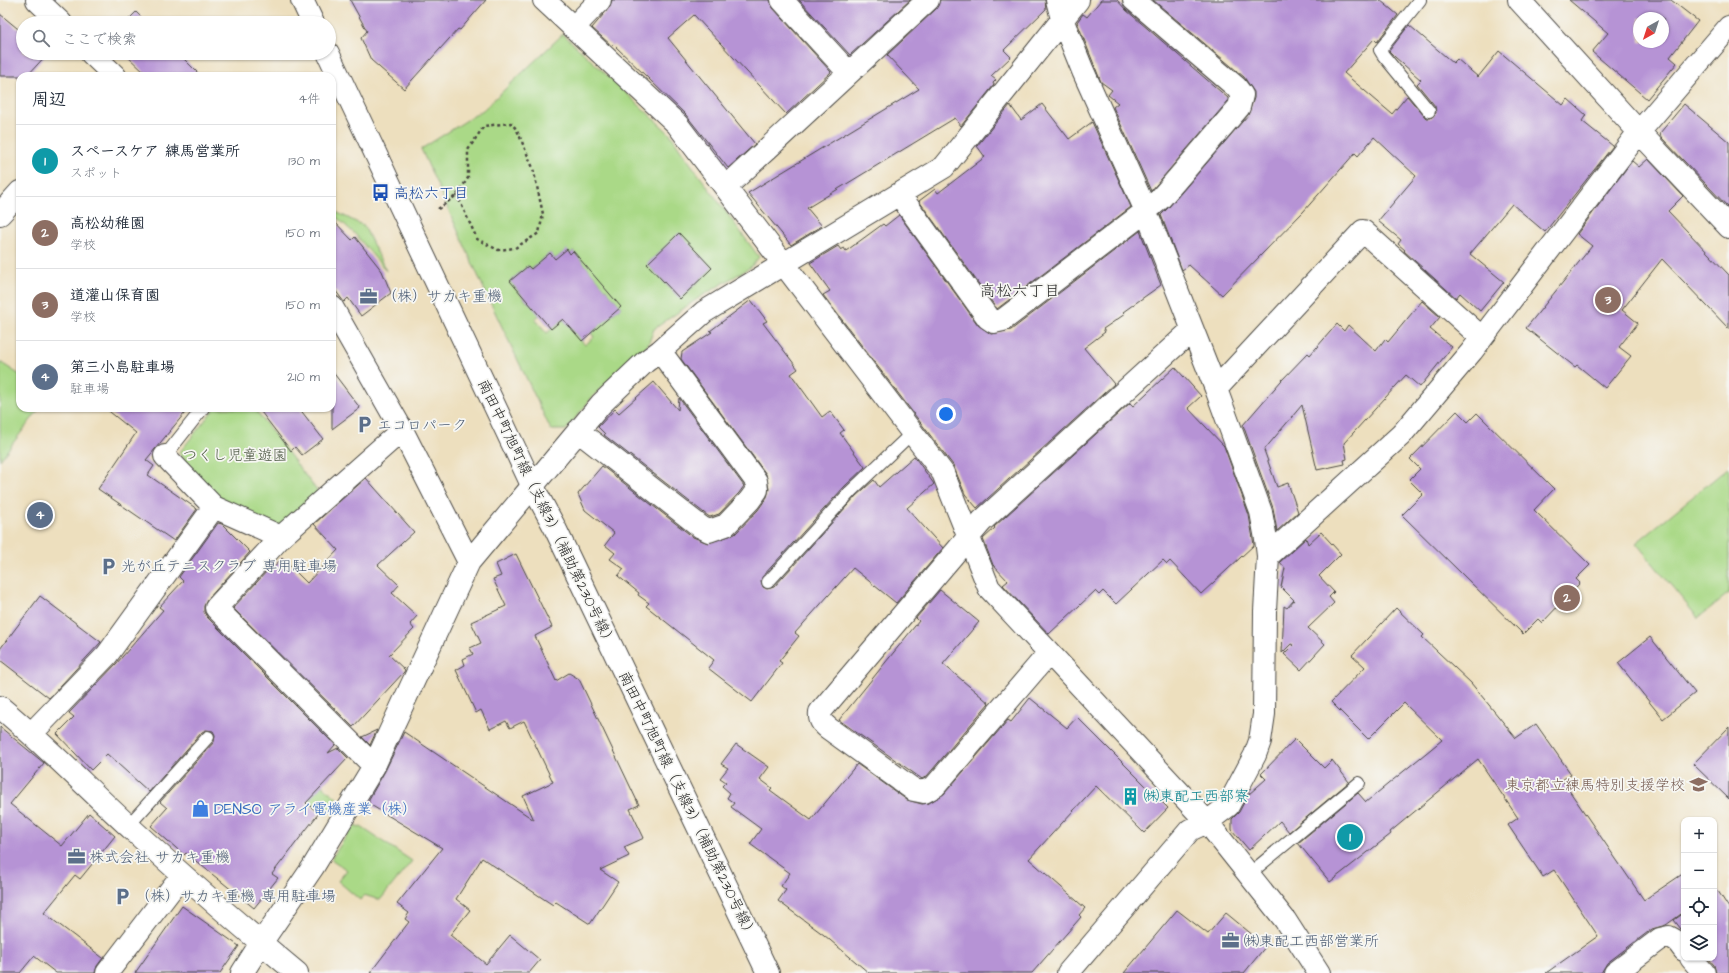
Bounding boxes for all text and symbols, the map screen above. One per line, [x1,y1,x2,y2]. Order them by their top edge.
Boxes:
north arrow [1633,12,1669,48]
search box [16,16,336,60]
icon: search [30,27,52,49]
text: ここで検索 [62,29,137,50]
text: 周辺 [32,88,66,112]
text: 4件 [298,90,320,108]
text: スペースケア 練馬営業所 [70,141,240,162]
text: 1 [44,152,46,170]
text: 130 m [288,152,320,170]
text: スポット [70,164,122,182]
bus stop icon: 高松六丁目 [371,183,391,203]
place label: 高松六丁目 [394,183,469,204]
text: 高松幼稚園 [70,213,145,234]
text: 2 [41,224,49,242]
text: 150 m [286,224,320,242]
text: 学校 [70,236,96,254]
district label: 高松六丁目 [980,280,1060,302]
text: 道灌山保育園 [70,285,160,306]
pin: 3 [1595,285,1621,315]
office icon: （株）サカキ重機 [359,286,379,306]
place label: （株）サカキ重機 [382,286,502,307]
text: 3 [42,296,48,314]
text: 150 m [286,296,320,314]
text: 学校 [70,308,96,326]
text: 第三小島駐車場 [70,357,175,378]
text: 4 [41,368,49,386]
text: 210 m [287,368,320,386]
street label: 南田中町旭町線（支線3）（補助第230号線） [472,376,621,651]
text: 駐車場 [70,380,109,398]
your location [936,404,956,424]
parking icon: エコロパーク [354,415,374,435]
place label: エコロパーク [377,415,467,436]
park label: つくし児童遊園 [182,445,288,466]
pin: 4 [27,500,53,530]
parking icon: 光が丘テニスクラブ 専用駐車場 [98,556,118,576]
place label: 光が丘テニスクラブ 専用駐車場 [121,556,337,577]
pin: 2 [1554,583,1580,613]
street label: 南田中町旭町線（支線3）（補助第230号線） [613,668,762,943]
place label: 東京都立練馬特別支援学校 [1505,775,1685,796]
school or university icon: 東京都立練馬特別支援学校 [1688,775,1708,795]
building icon: ㈱東配工西部寮 [1121,786,1141,806]
place label: ㈱東配工西部寮 [1144,786,1249,807]
shop icon: DENSO アライ電機産業（株） [191,799,211,819]
place label: DENSO アライ電機産業（株） [214,799,417,820]
map controls [1681,817,1717,961]
button: + [1681,817,1717,853]
pin: 1 [1337,822,1363,852]
office icon: 株式会社 サカキ重機 [66,847,86,867]
place label: 株式会社 サカキ重機 [89,847,230,868]
button: − [1681,853,1717,889]
parking icon: （株）サカキ重機 専用駐車場 [112,886,132,906]
place label: （株）サカキ重機 専用駐車場 [135,886,336,907]
button: locate [1681,889,1717,925]
button: layers [1681,925,1717,961]
office icon: ㈱東配工西部営業所 [1221,931,1241,951]
place label: ㈱東配工西部営業所 [1244,931,1379,952]

